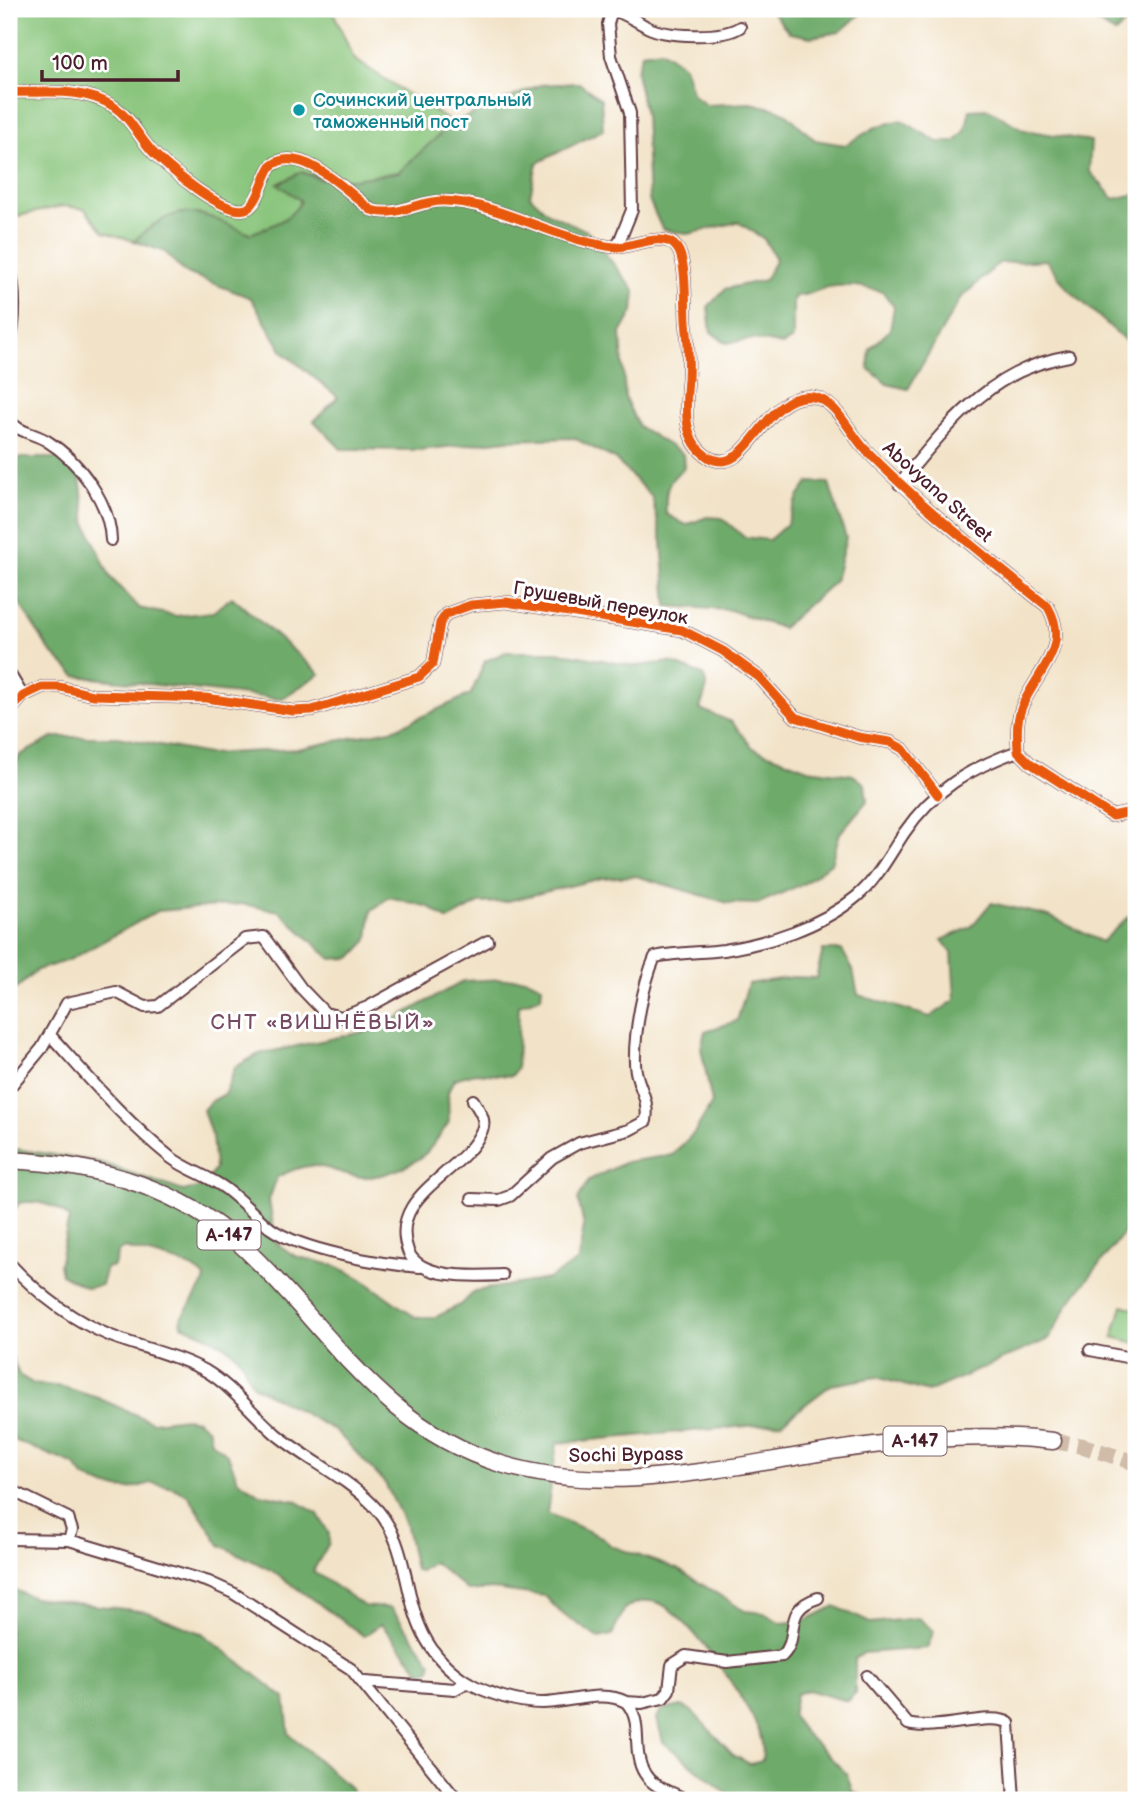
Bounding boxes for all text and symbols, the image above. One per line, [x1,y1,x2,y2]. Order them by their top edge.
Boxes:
scale bar [42,38,178,82]
text: 100 m [52,51,108,76]
place label: Сочинский центральный таможенный пост [313,89,532,134]
marker: Сочинский центральный таможенный пост [291,102,307,118]
street label: Abovyana Street [877,437,997,548]
street label: Грушевый переулок [511,577,690,630]
district label: СНТ «ВИШНЁВЫЙ» [210,1010,436,1035]
road number: А-147 [198,1220,260,1250]
road number: А-147 [884,1426,946,1456]
street label: Sochi Bypass [568,1443,684,1468]

